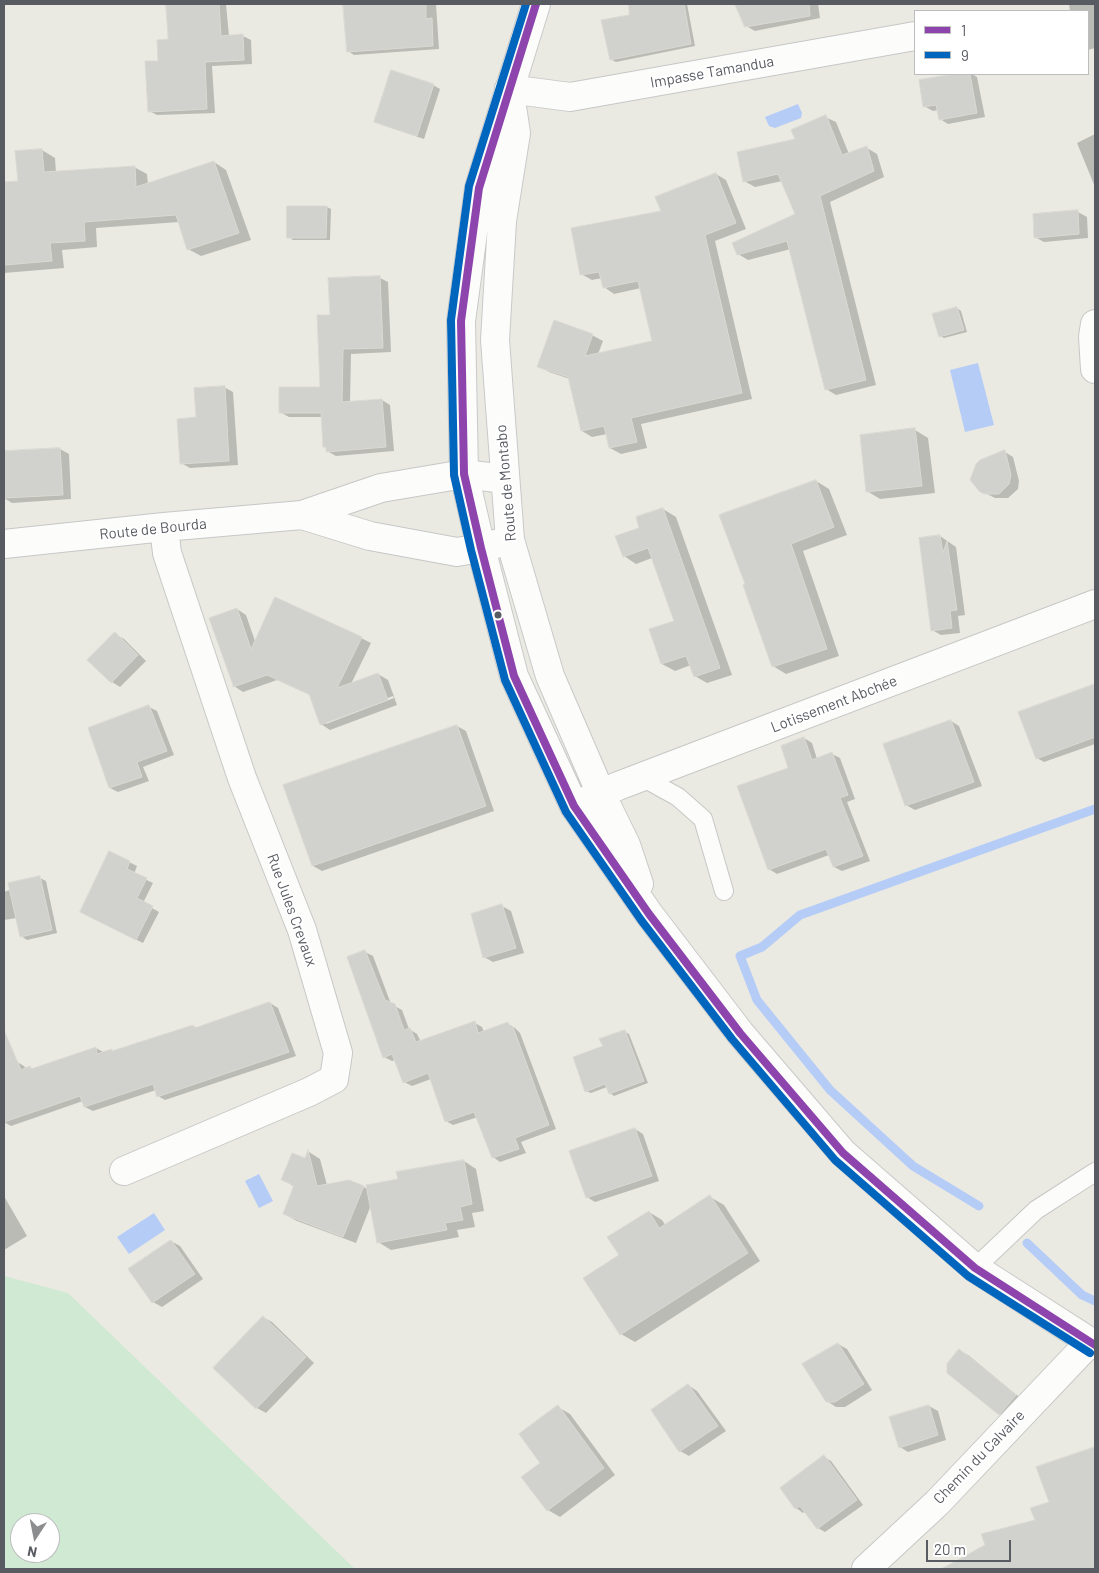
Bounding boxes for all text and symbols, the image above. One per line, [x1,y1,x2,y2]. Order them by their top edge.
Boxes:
legend [914,10,1089,75]
text: 1 [961,21,966,39]
text: 9 [961,46,969,64]
street label: Impasse Tamandua [649,52,775,92]
street label: Route de Montabo [492,424,520,542]
street label: Route de Bourda [99,514,207,544]
unlabelled marker [493,610,503,620]
street label: Lotissement Abchée [768,672,900,736]
street label: Rue Jules Crevaux [263,851,321,969]
street label: Chemin du Calvaire [930,1406,1028,1508]
north arrow [10,1513,60,1563]
scale bar [929,1530,1014,1562]
text: 20 m [934,1540,966,1558]
text: N [26,1543,38,1561]

